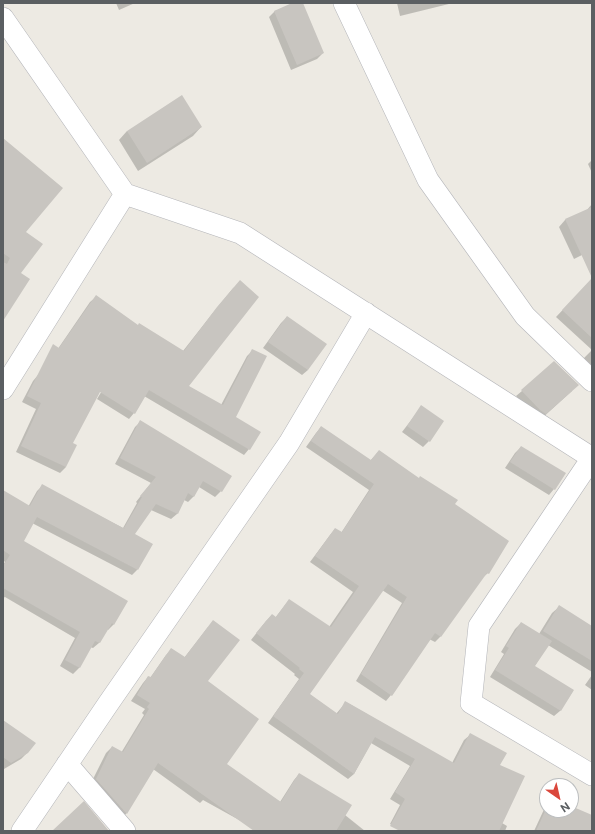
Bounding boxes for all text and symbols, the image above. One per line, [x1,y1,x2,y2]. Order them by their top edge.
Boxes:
north arrow [539,778,579,818]
text: N [558,800,572,814]

